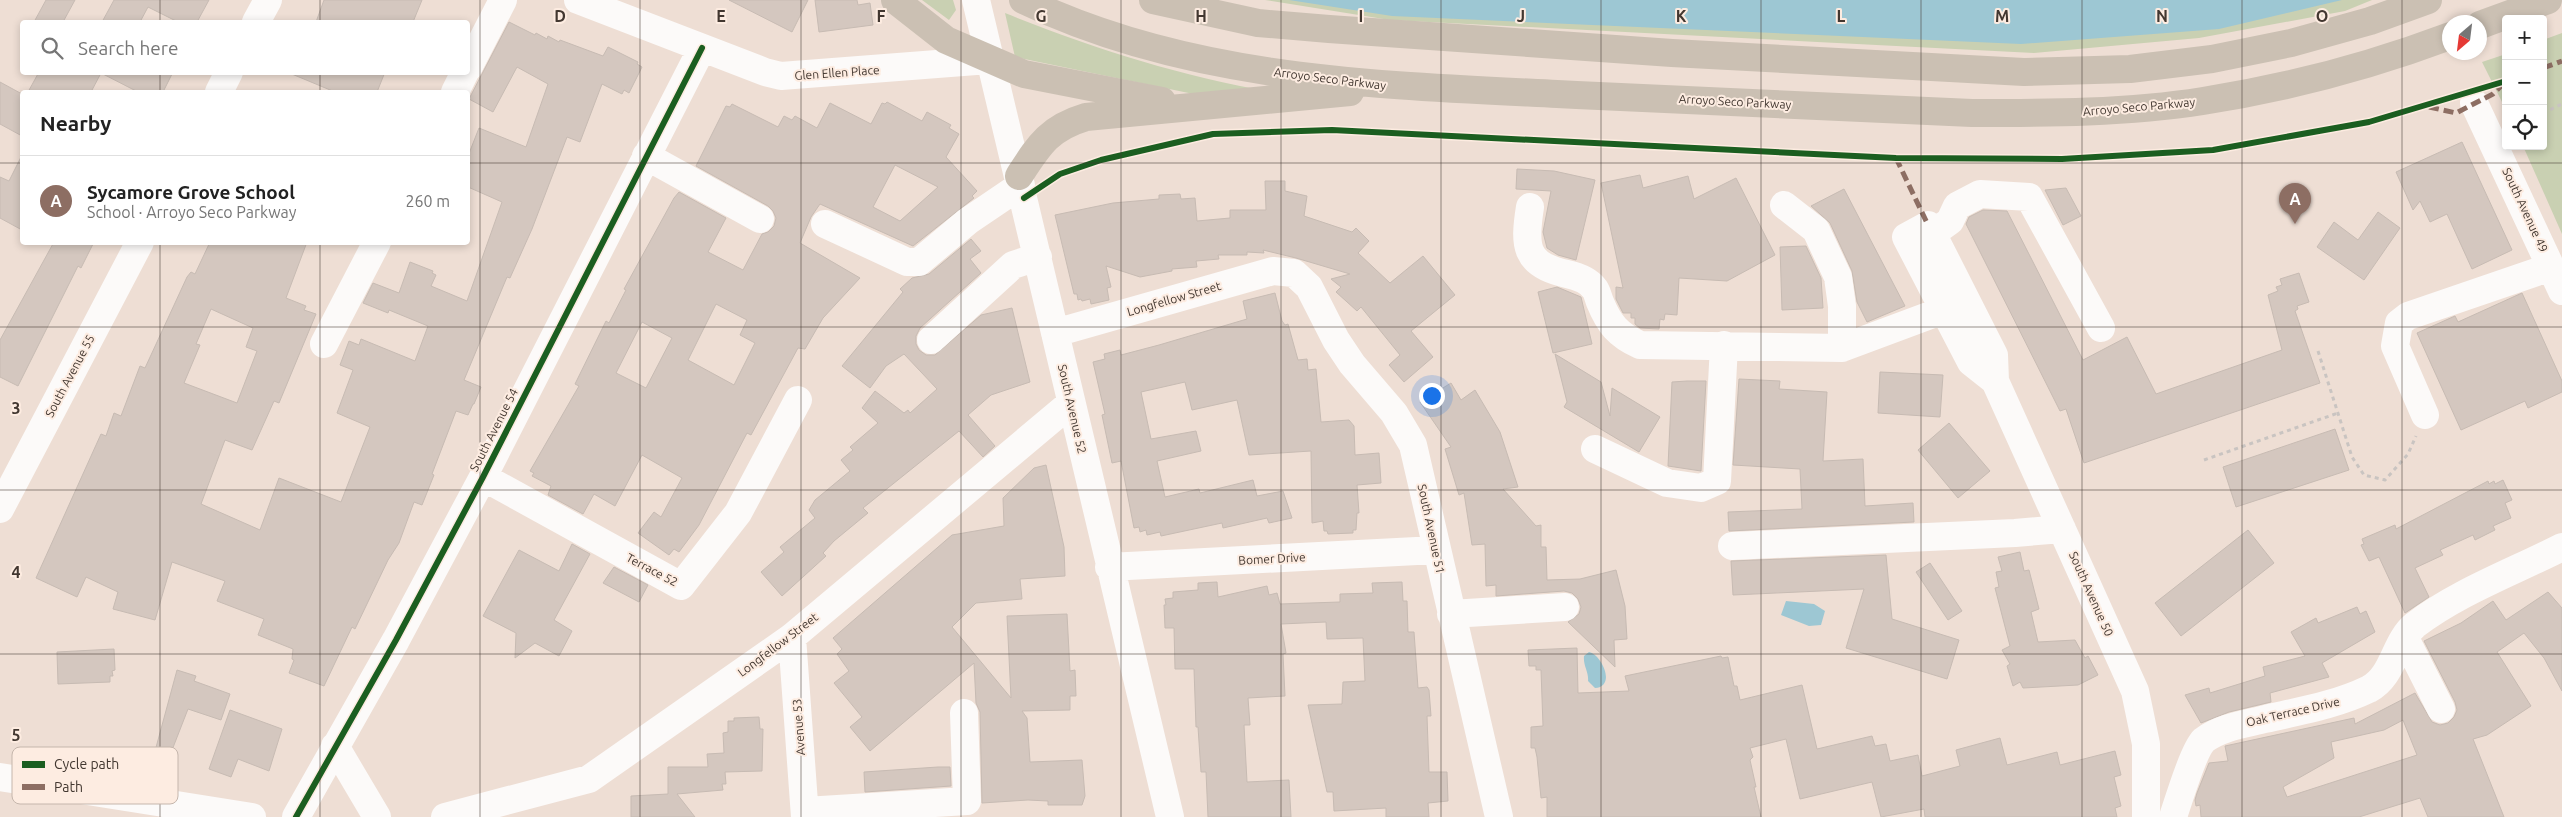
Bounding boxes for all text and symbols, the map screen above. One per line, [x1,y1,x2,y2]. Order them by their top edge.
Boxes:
text: D [554,7,566,25]
text: E [716,7,726,25]
text: F [877,7,886,25]
text: G [1035,7,1047,25]
text: H [1195,7,1207,25]
text: I [1359,7,1363,25]
text: J [1517,7,1525,25]
text: K [1676,7,1687,25]
text: L [1837,7,1846,25]
text: M [1995,7,2009,25]
text: N [2156,7,2168,25]
text: O [2316,7,2328,25]
north arrow [2442,15,2487,60]
map controls [2502,15,2547,150]
button: + [2502,15,2547,60]
search box [20,20,470,75]
icon: search [38,34,66,62]
text: Search here [78,37,178,59]
button: − [2502,60,2547,105]
street label: Glen Ellen Place [794,63,880,82]
street label: Arroyo Seco Parkway [1273,65,1387,92]
street label: Arroyo Seco Parkway [1678,92,1792,111]
street label: Arroyo Seco Parkway [2082,95,2196,118]
button: locate [2502,105,2547,150]
text: Nearby [40,111,111,135]
street label: South Avenue 49 [2500,166,2551,254]
text: Sycamore Grove School [87,181,295,203]
pin: A [2279,183,2311,224]
text: A [50,192,62,210]
text: 260 m [405,192,450,210]
text: School · Arroyo Seco Parkway [87,203,296,221]
street label: Longfellow Street [1125,279,1223,318]
street label: South Avenue 55 [42,332,97,419]
street label: South Avenue 52 [1056,363,1089,455]
your location [1419,383,1445,409]
street label: South Avenue 54 [467,386,520,473]
text: 3 [11,399,21,417]
street label: South Avenue 51 [1416,483,1447,575]
street label: South Avenue 50 [2067,549,2116,638]
street label: Bomer Drive [1238,550,1306,567]
street label: Terrace 52 [624,551,680,589]
text: 4 [11,563,21,581]
street label: Longfellow Street [735,610,821,679]
street label: Oak Terrace Drive [2245,694,2341,729]
street label: Avenue 53 [790,698,807,756]
text: 5 [11,726,21,744]
legend [12,747,178,804]
text: Cycle path [54,756,119,772]
text: Path [54,779,83,795]

